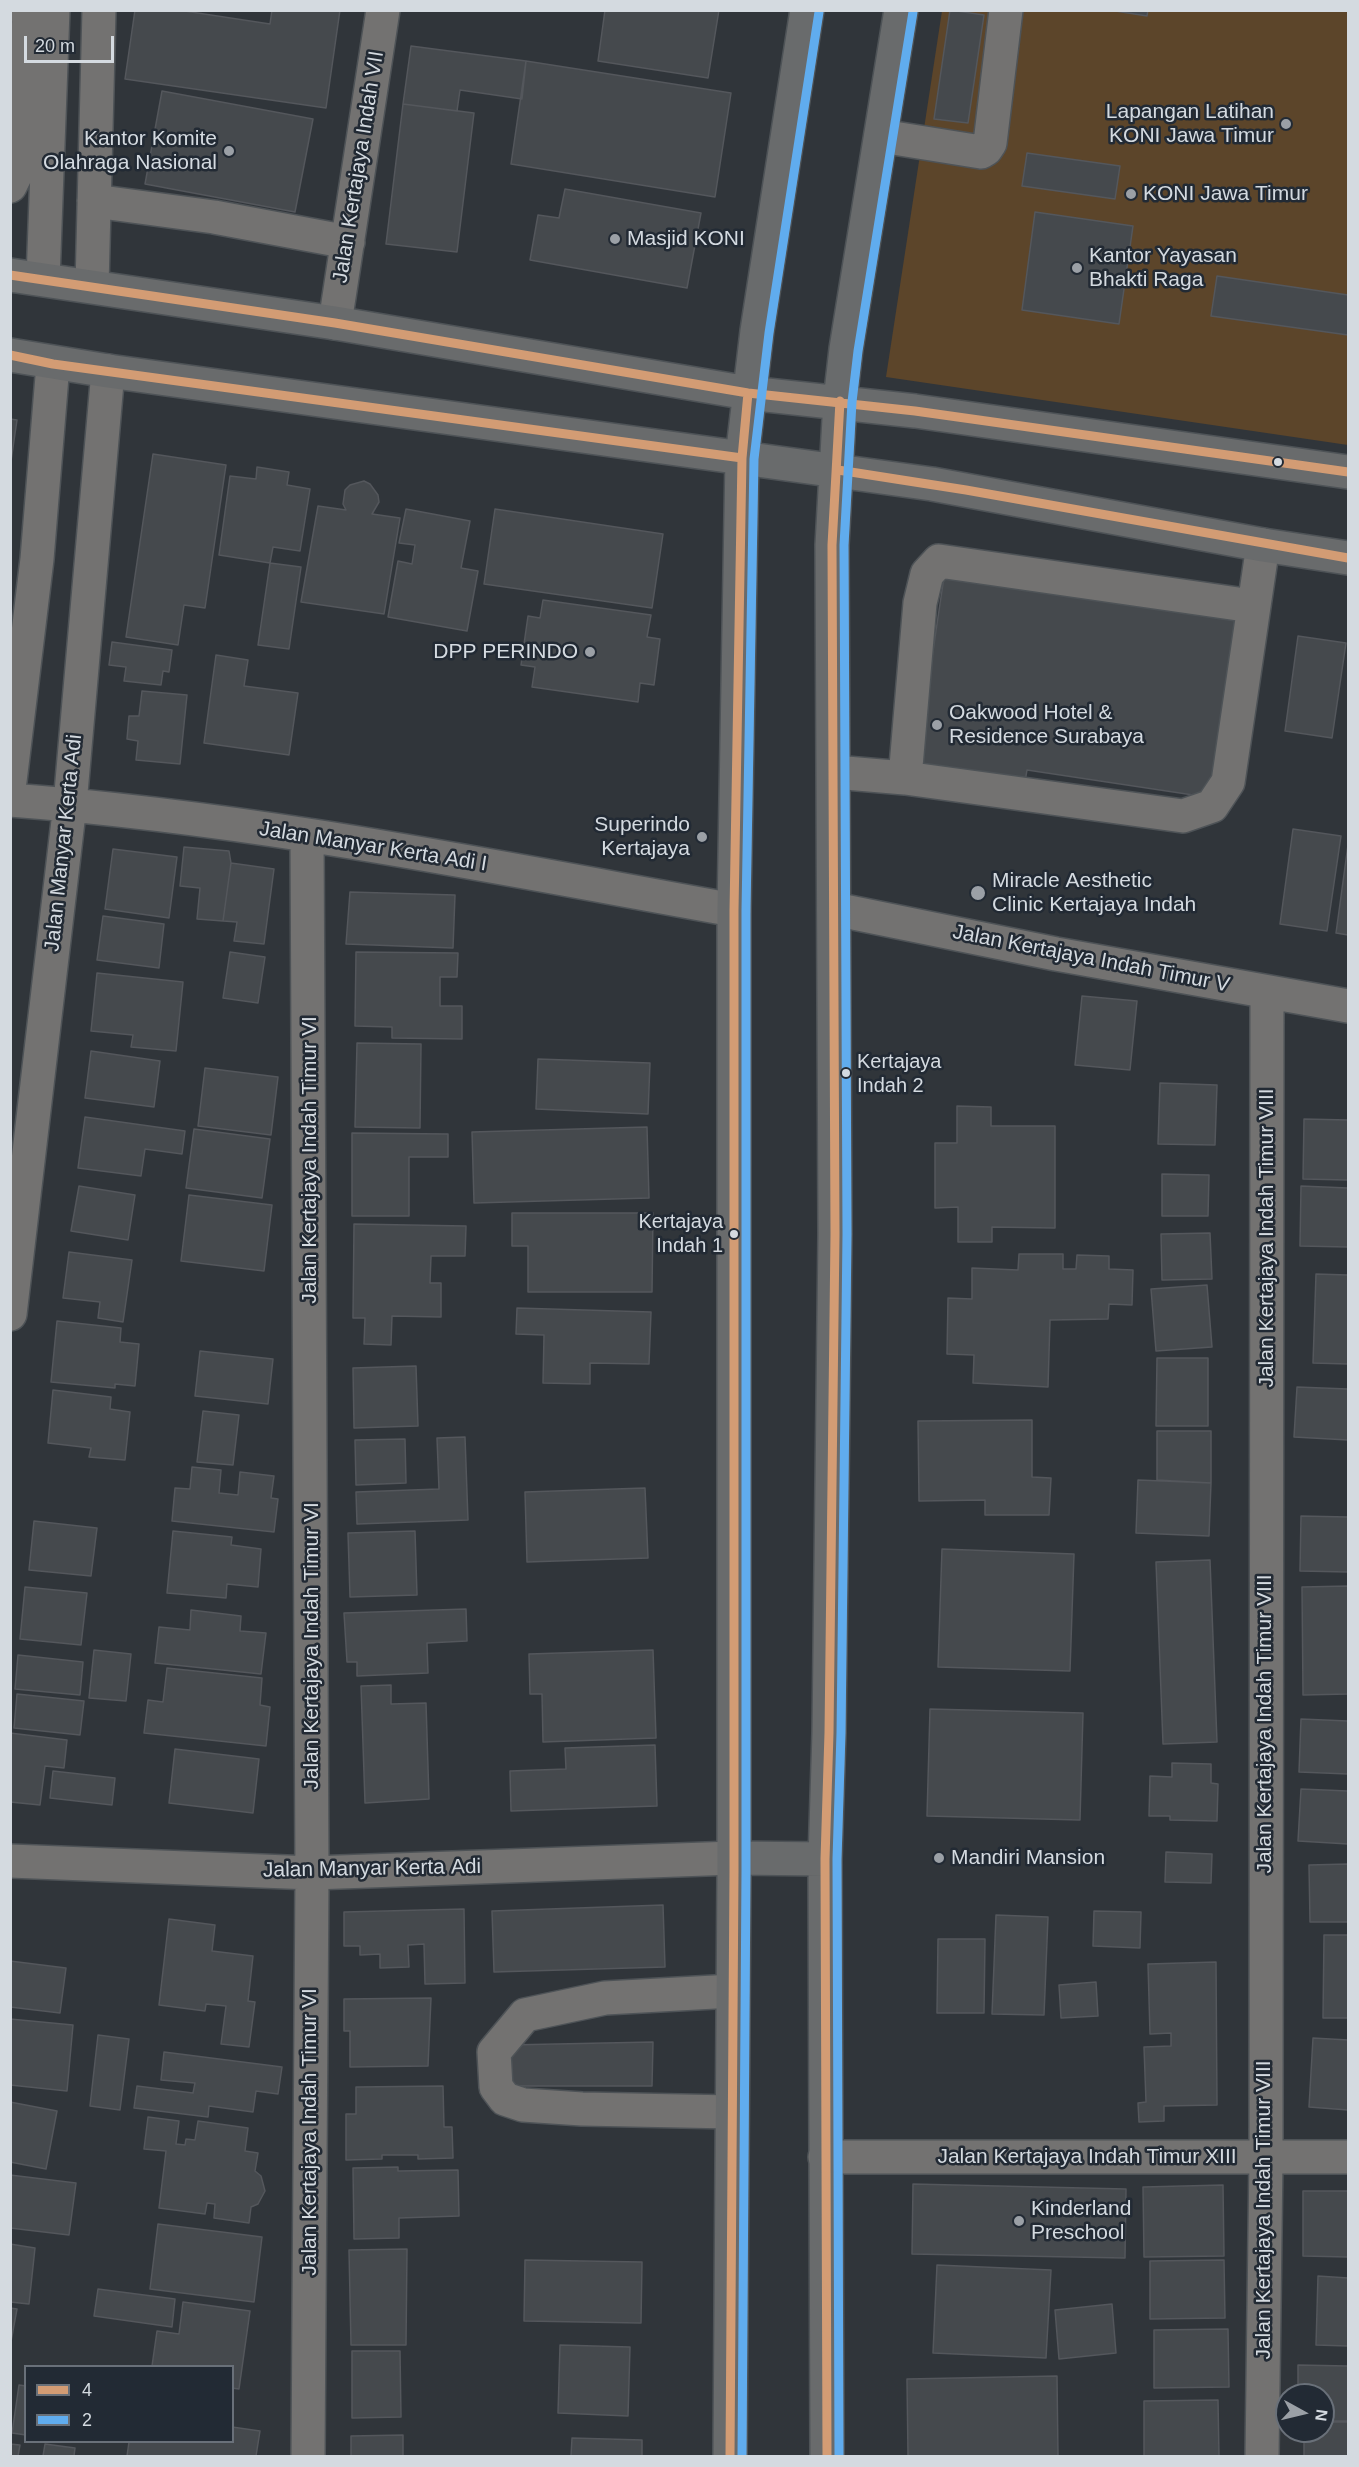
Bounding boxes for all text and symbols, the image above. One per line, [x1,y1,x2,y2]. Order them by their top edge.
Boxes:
scale bar [27,24,117,62]
text: 20 m [35,36,75,56]
street label: Jalan Kertajaya Indah VII [328,49,390,285]
place label: Lapangan Latihan KONI Jawa Timur [1106,99,1274,149]
marker: Lapangan Latihan KONI Jawa Timur [1279,117,1293,131]
place label: Kantor Komite Olahraga Nasional [43,126,217,176]
marker: Kantor Komite Olahraga Nasional [222,144,236,158]
place label: KONI Jawa Timur [1143,181,1308,207]
marker: KONI Jawa Timur [1124,187,1138,201]
place label: Masjid KONI [627,226,745,252]
marker: Masjid KONI [608,232,622,246]
place label: Kantor Yayasan Bhakti Raga [1089,243,1237,293]
marker: Kantor Yayasan Bhakti Raga [1070,261,1084,275]
unlabelled marker [1272,456,1284,468]
place label: DPP PERINDO [433,639,578,665]
marker: DPP PERINDO [583,645,597,659]
place label: Oakwood Hotel & Residence Surabaya [949,700,1144,750]
marker: Oakwood Hotel & Residence Surabaya [930,718,944,732]
street label: Jalan Manyar Kerta Adi [40,733,88,953]
place label: Superindo Kertajaya [594,812,690,862]
street label: Jalan Manyar Kerta Adi I [257,817,489,877]
marker: Superindo Kertajaya [695,830,709,844]
place label: Miracle Aesthetic Clinic Kertajaya Indah [992,868,1196,918]
marker: Miracle Aesthetic Clinic Kertajaya Indah [969,884,987,902]
street label: Jalan Kertajaya Indah Timur V [950,920,1232,998]
street label: Jalan Kertajaya Indah Timur VI [297,1016,323,1304]
place label: Kertajaya Indah 2 [857,1050,941,1097]
marker: Kertajaya Indah 2 [840,1067,852,1079]
street label: Jalan Kertajaya Indah Timur VIII [1254,1088,1280,1388]
place label: Kertajaya Indah 1 [639,1210,723,1257]
marker: Kertajaya Indah 1 [728,1228,740,1240]
street label: Jalan Kertajaya Indah Timur VI [299,1502,325,1790]
street label: Jalan Kertajaya Indah Timur VIII [1252,1574,1278,1874]
place label: Mandiri Mansion [951,1845,1105,1871]
marker: Mandiri Mansion [932,1851,946,1865]
street label: Jalan Manyar Kerta Adi [263,1854,481,1884]
street label: Jalan Kertajaya Indah Timur VI [297,1988,323,2276]
street label: Jalan Kertajaya Indah Timur VIII [1251,2060,1277,2360]
street label: Jalan Kertajaya Indah Timur XIII [937,2144,1237,2170]
place label: Kinderland Preschool [1031,2196,1131,2246]
marker: Kinderland Preschool [1012,2214,1026,2228]
legend [24,2365,234,2443]
text: 4 [82,2380,92,2400]
north arrow [1275,2383,1335,2443]
text: N [1312,2408,1331,2422]
text: 2 [82,2410,92,2430]

